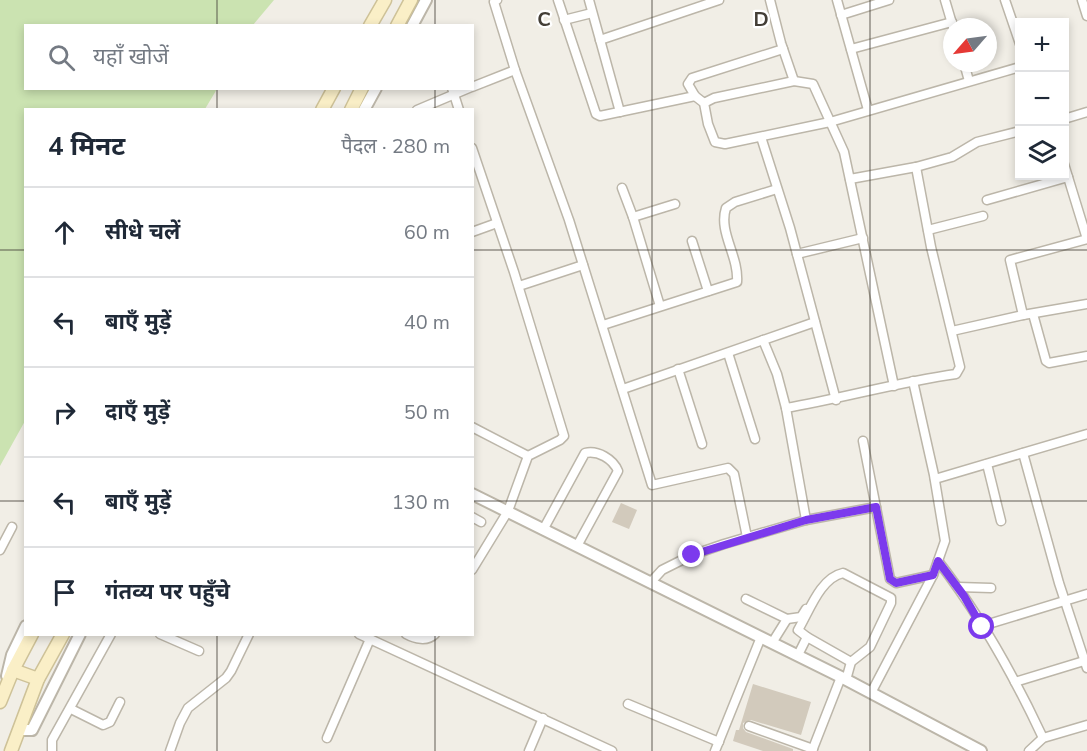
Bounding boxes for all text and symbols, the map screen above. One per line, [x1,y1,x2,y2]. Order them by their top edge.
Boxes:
text: C [537,6,551,33]
text: D [753,6,769,33]
north arrow [943,18,997,72]
map controls [1015,18,1069,180]
button: + [1015,18,1069,72]
search box [24,24,474,90]
icon: search [45,41,78,74]
text: यहाँ खोजें [93,42,169,72]
button: − [1015,72,1069,126]
button: layers [1015,126,1069,180]
text: 4 मिनट [48,129,125,164]
text: पैदल · 280 m [341,133,450,160]
icon: ahead [48,216,81,249]
text: सीधे चलें [105,217,180,247]
text: 60 m [404,219,450,246]
icon: left [48,306,81,339]
text: बाएँ मुड़ें [105,307,171,337]
text: 40 m [404,309,450,336]
icon: right [48,396,81,429]
text: दाएँ मुड़ें [105,397,170,427]
text: 50 m [404,399,450,426]
icon: left [48,486,81,519]
text: बाएँ मुड़ें [105,487,171,517]
text: 130 m [392,489,450,516]
route end [678,541,704,567]
icon: arrive [48,576,81,609]
text: गंतव्य पर पहुँचे [105,577,230,607]
route start [968,613,994,639]

